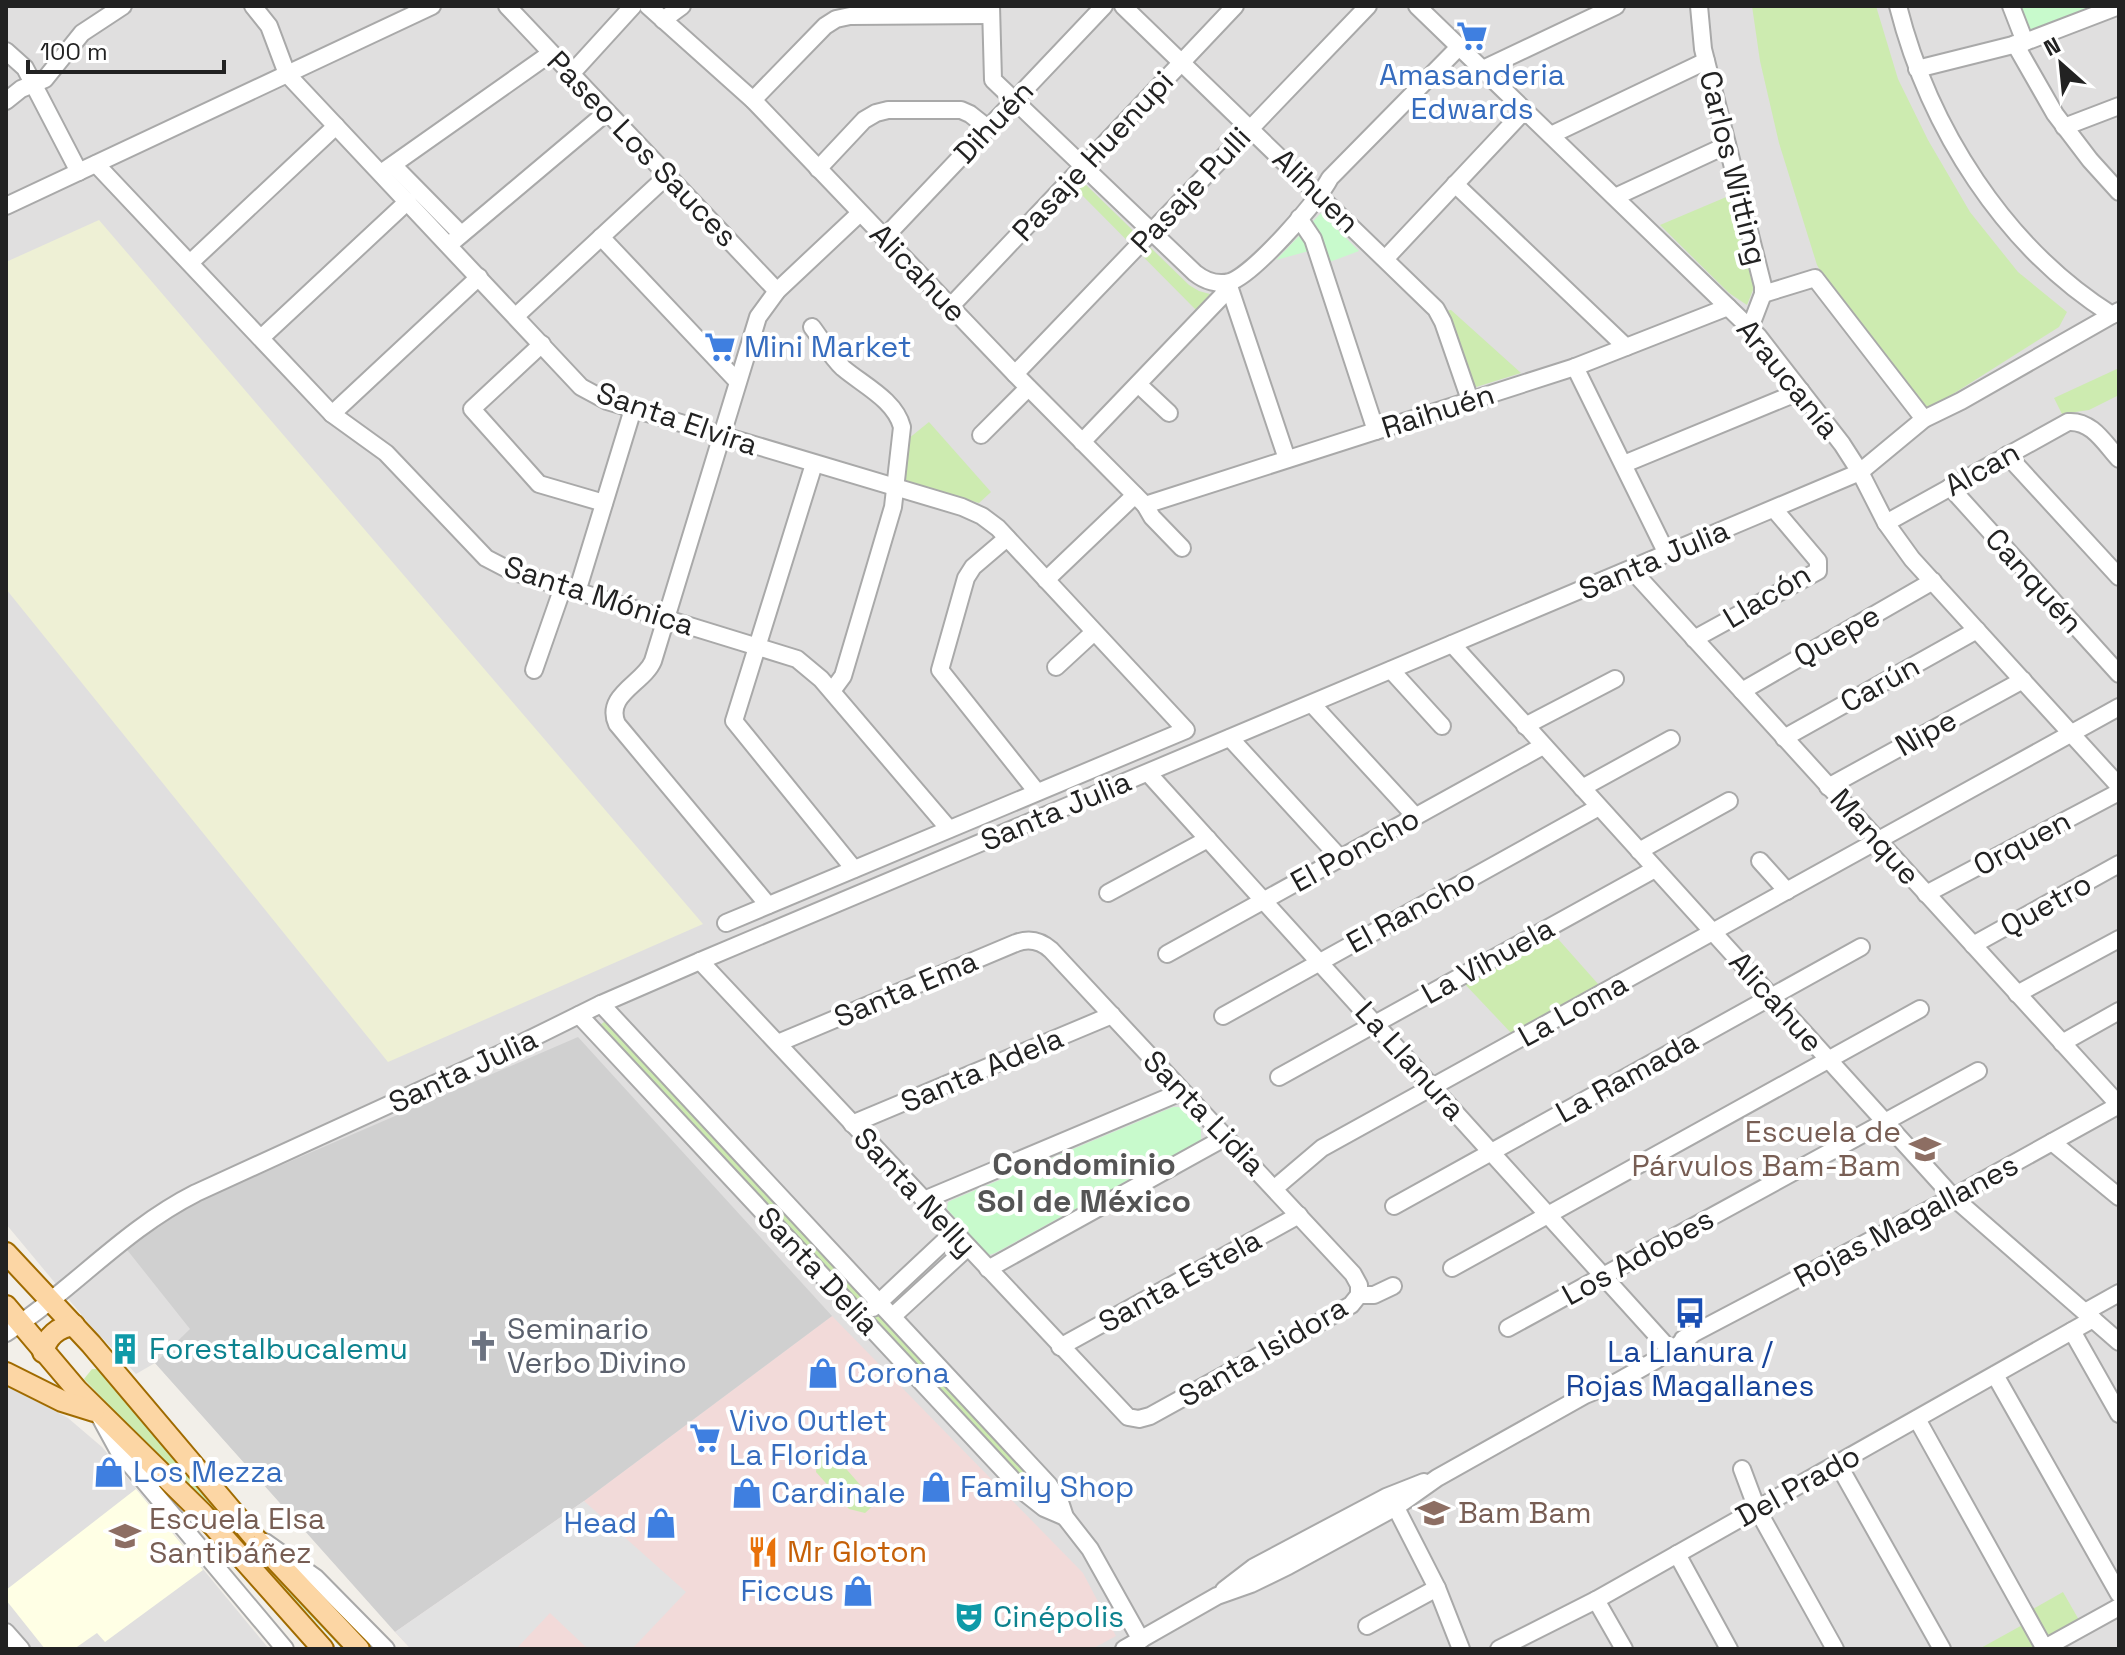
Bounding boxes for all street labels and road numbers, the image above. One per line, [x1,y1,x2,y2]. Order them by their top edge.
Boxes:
street label: Paseo Los Sauces [539,42,746,255]
street label: Pasaje Huenupi [1003,62,1182,249]
street label: Carlos Witting [1690,67,1776,269]
street label: Dihuén [945,72,1042,171]
street label: Pasaje Pulli [1122,118,1259,261]
street label: Alihuen [1265,140,1368,242]
street label: Alicahue [862,215,975,330]
street label: Araucanía [1728,311,1849,447]
street label: Santa Elvira [591,373,763,464]
street label: Raihuén [1377,374,1499,447]
street label: Alcan [1937,432,2026,505]
street label: Santa Julia [1573,510,1735,609]
street label: Canquén [1977,520,2092,642]
street label: Santa Mónica [499,546,699,645]
street label: Llacón [1716,554,1818,637]
street label: Quepe [1787,595,1887,676]
street label: Carún [1833,646,1926,721]
street label: Nipe [1888,700,1963,765]
street label: Santa Julia [975,761,1137,860]
street label: Manque [1822,780,1929,893]
street label: El Poncho [1284,798,1426,901]
street label: Orquen [1966,801,2077,884]
street label: El Rancho [1339,859,1482,962]
street label: Quetro [1993,864,2098,946]
street label: La Vihuela [1415,908,1561,1013]
street label: Santa Ema [828,941,983,1036]
street label: Alicahue [1721,943,1832,1060]
street label: La Loma [1511,964,1634,1056]
street label: La Llanura [1347,993,1474,1128]
street label: Santa Adela [895,1018,1069,1121]
street label: Santa Julia [382,1019,543,1122]
street label: La Ramada [1549,1022,1705,1132]
street label: Santa Lidia [1135,1042,1274,1184]
street label: Santa Nelly [846,1119,985,1265]
street label: Rojas Magallanes [1787,1145,2025,1296]
street label: Santa Delia [749,1198,888,1343]
street label: Los Adobes [1555,1199,1721,1314]
street label: Santa Estela [1091,1220,1268,1341]
street label: Santa Isidora [1171,1288,1354,1416]
street label: Del Prado [1729,1435,1867,1536]

